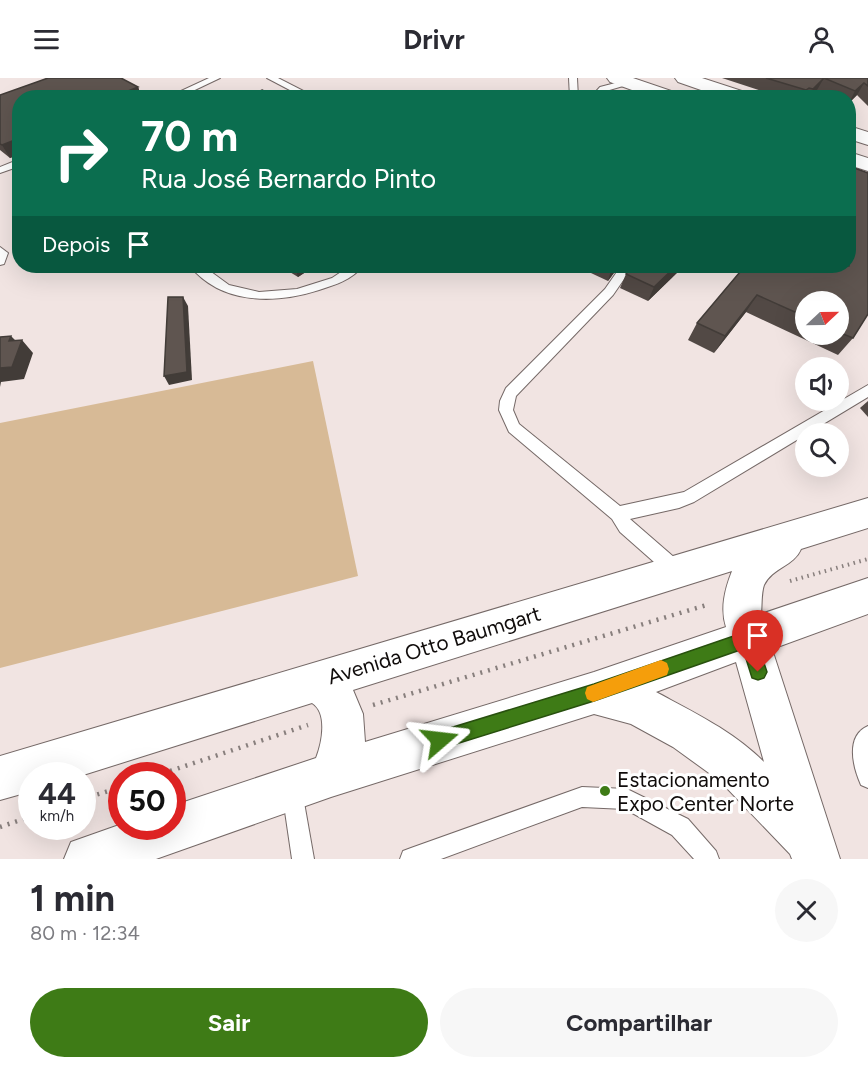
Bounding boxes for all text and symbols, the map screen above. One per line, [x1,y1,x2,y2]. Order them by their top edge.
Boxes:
icon: menu [30,23,63,56]
text: Drivr [403,23,465,56]
icon: person [805,23,838,56]
text: 70 m [141,111,238,162]
icon: right [42,114,120,192]
text: Rua José Bernardo Pinto [141,162,436,195]
icon: arrive [122,228,155,261]
text: Depois [42,231,110,258]
north arrow [795,291,849,345]
map controls [795,291,849,477]
button: sound [795,357,849,411]
button: search [795,423,849,477]
street label: Avenida Otto Baumgart [324,601,544,689]
pin [732,610,783,672]
icon: arrive [741,619,774,652]
position arrow [408,708,472,772]
speed limit sign: 50 [108,762,186,840]
place label: Estacionamento Expo Center Norte [617,767,794,816]
text: 44 [38,775,76,812]
marker: Estacionamento Expo Center Norte [598,784,612,798]
text: km/h [40,807,74,825]
text: 1 min [30,877,115,920]
button: close [775,879,838,942]
text: 80 m · 12:34 [30,921,140,945]
button: Sair [30,988,428,1057]
button: Compartilhar [440,988,838,1057]

